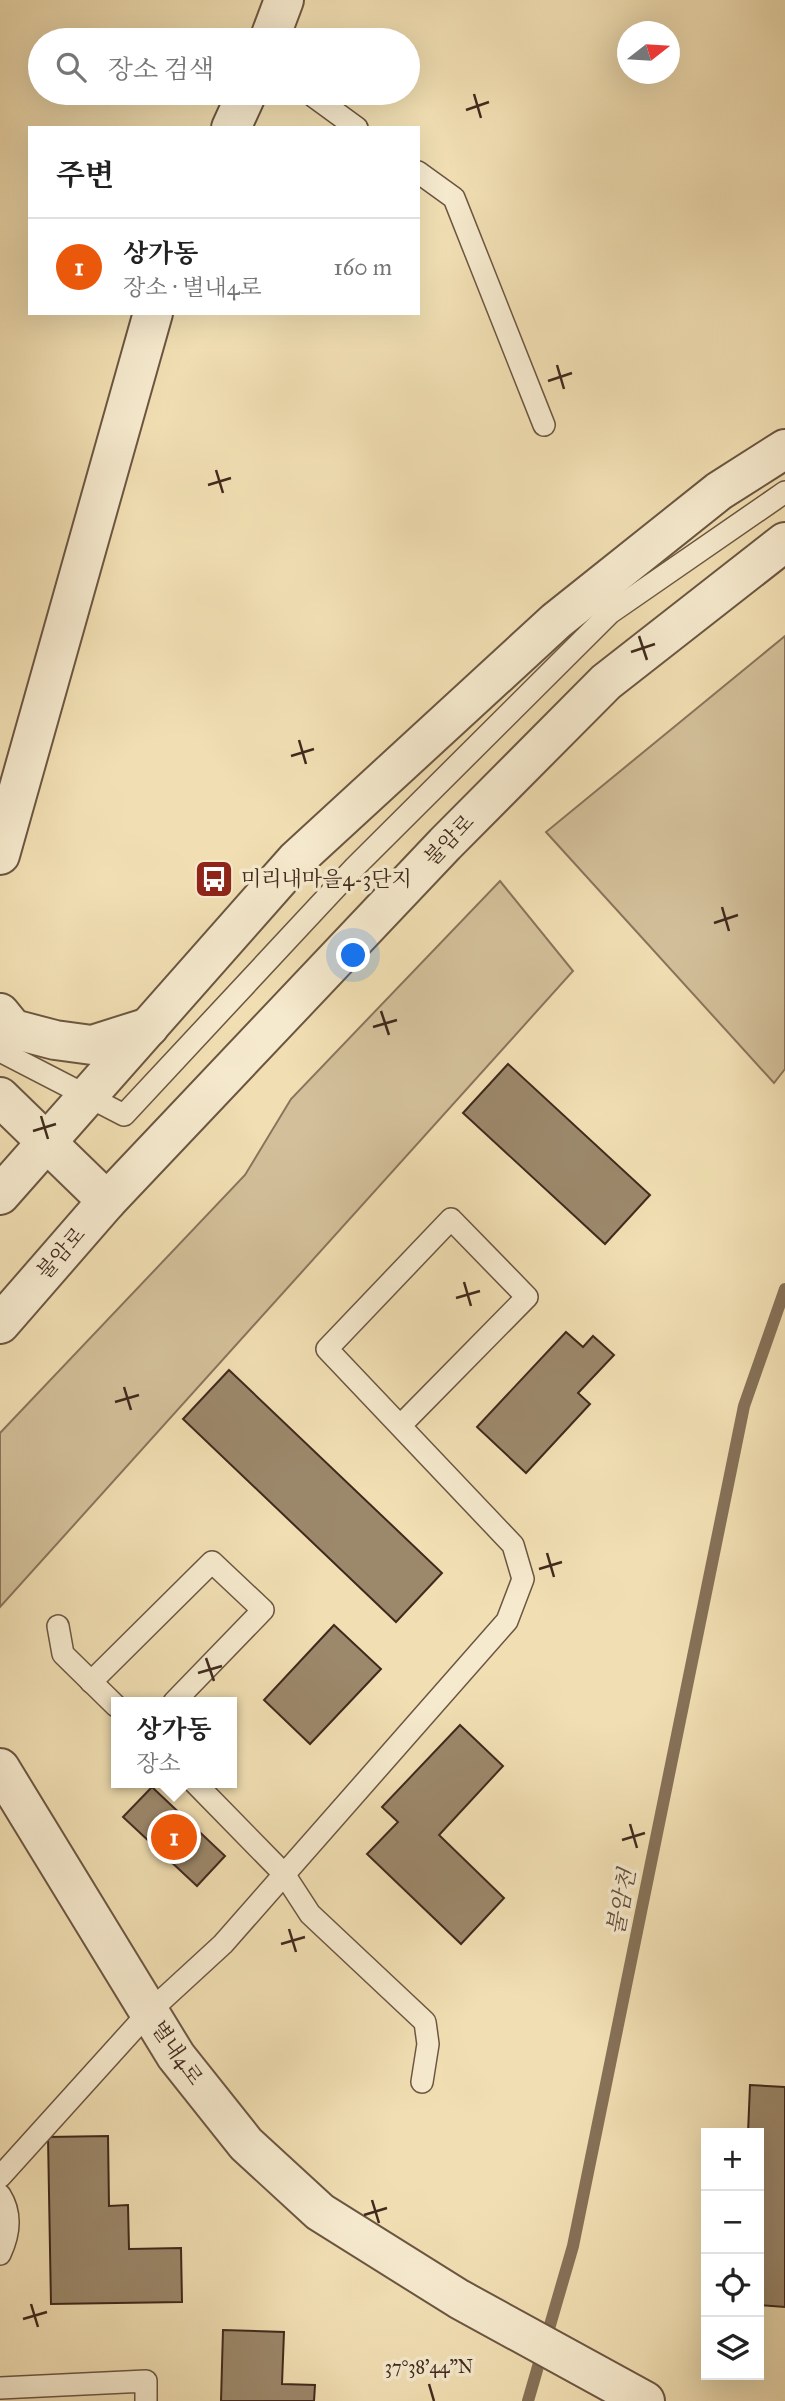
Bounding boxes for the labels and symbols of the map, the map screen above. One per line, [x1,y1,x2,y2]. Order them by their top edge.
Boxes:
north arrow [617,21,680,84]
street label: 불암로 [419,809,479,871]
bus stop icon: 미리내마을4-3단지 [193,858,235,900]
place label: 미리내마을4-3단지 [241,866,412,892]
your location [336,938,370,972]
street label: 불암로 [31,1222,91,1284]
pin: 1 [151,1811,197,1863]
water label: 불암천 [601,1865,641,1937]
street label: 별내4로 [146,2016,208,2090]
text: 37°38'44"N [385,2356,473,2378]

